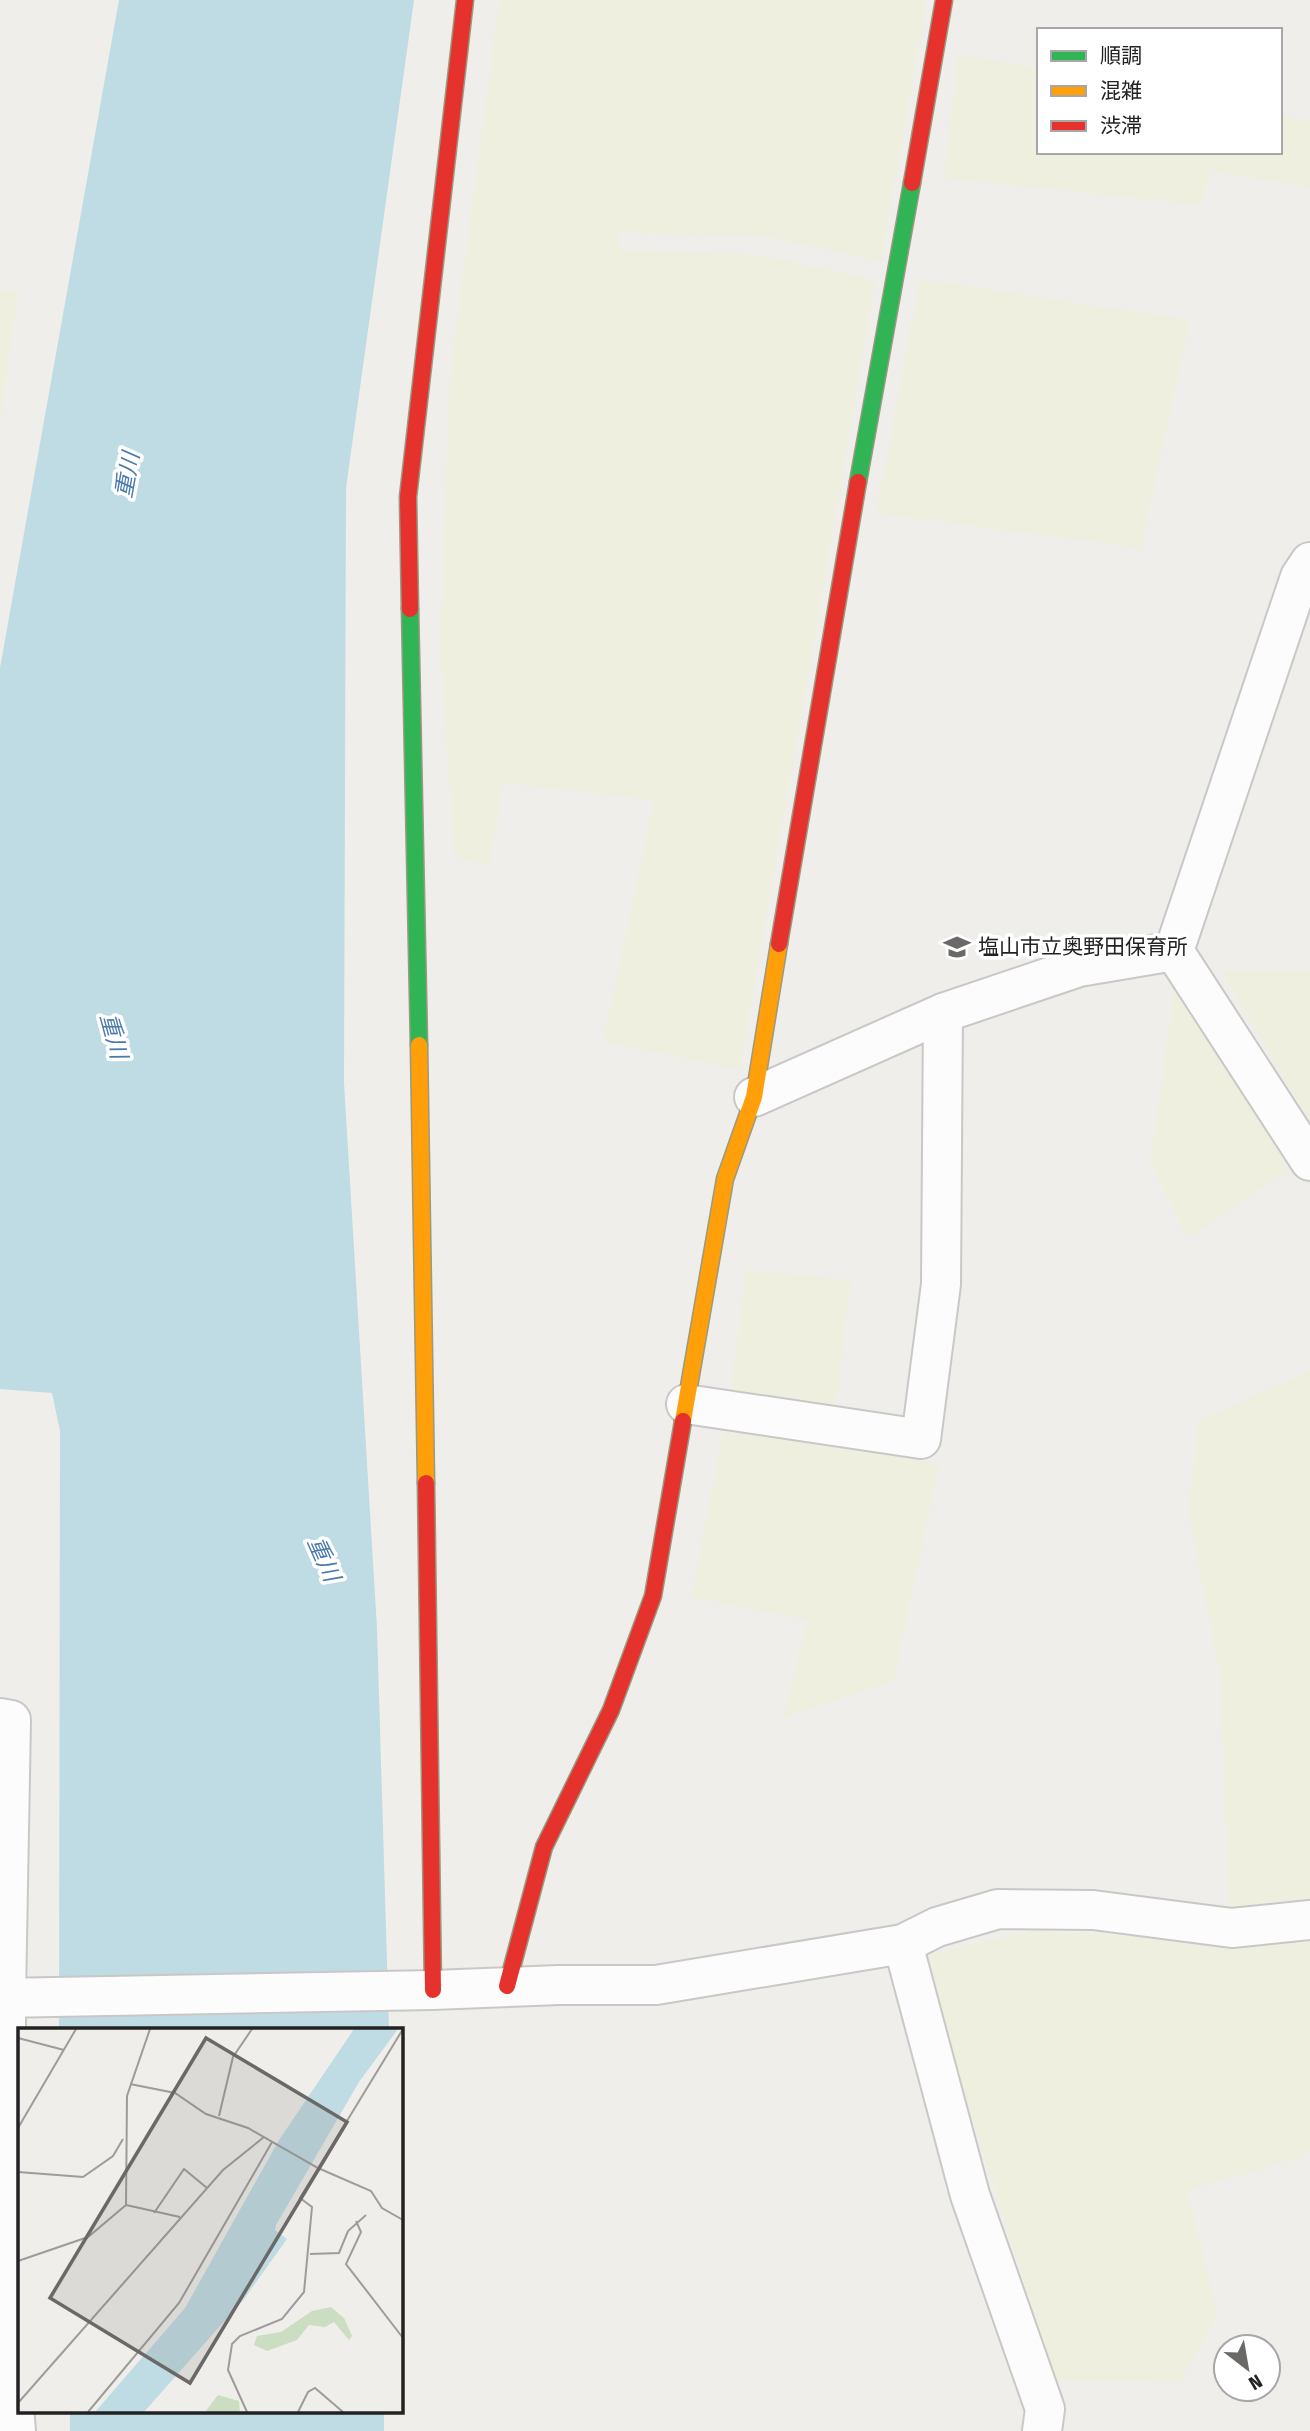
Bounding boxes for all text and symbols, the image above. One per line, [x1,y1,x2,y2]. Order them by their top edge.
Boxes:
legend [1037,28,1282,154]
text: 順調 [1100,43,1142,69]
text: 混雑 [1100,78,1142,104]
text: 渋滞 [1100,113,1142,139]
water label: 重川 [109,447,145,500]
school or university icon: 塩山市立奥野田保育所 [942,932,972,962]
place label: 塩山市立奥野田保育所 [978,934,1188,960]
water label: 重川 [95,1010,134,1065]
water label: 重川 [302,1532,347,1588]
inset map [18,2028,402,2414]
north arrow [1212,2333,1282,2403]
text: N [1245,2369,1266,2395]

